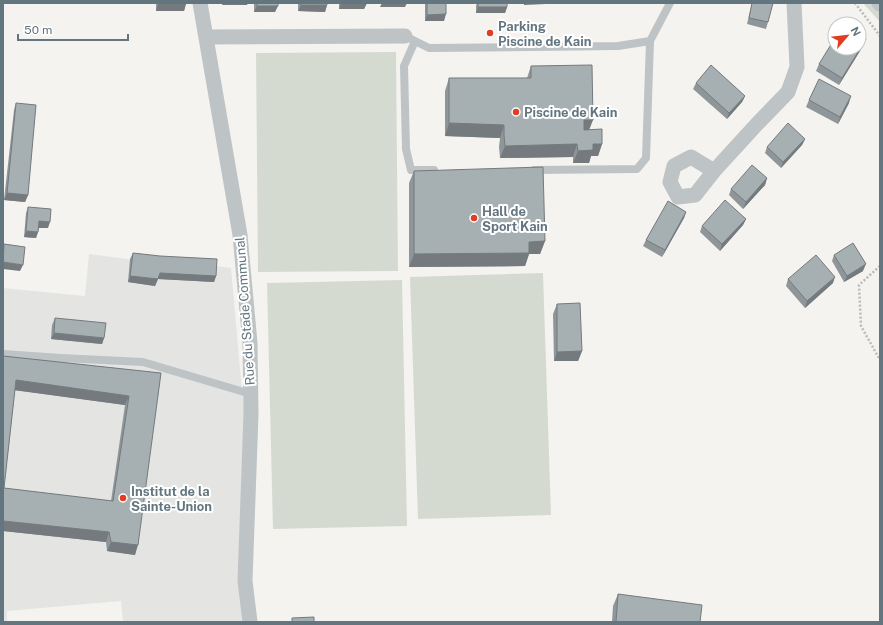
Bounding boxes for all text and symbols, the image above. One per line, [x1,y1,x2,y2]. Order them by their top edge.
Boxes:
scale bar [18,16,128,42]
north arrow [827,16,867,56]
place label: Parking Piscine de Kain [498,19,591,49]
text: 50 m [24,23,52,37]
text: N [849,25,863,38]
marker: Parking Piscine de Kain [485,28,495,38]
place label: Piscine de Kain [524,105,617,120]
marker: Piscine de Kain [511,107,521,117]
place label: Hall de Sport Kain [482,204,548,234]
marker: Hall de Sport Kain [469,213,479,223]
street label: Rue du Stade Communal [232,236,258,386]
place label: Institut de la Sainte-Union [131,484,212,514]
marker: Institut de la Sainte-Union [118,493,128,503]

